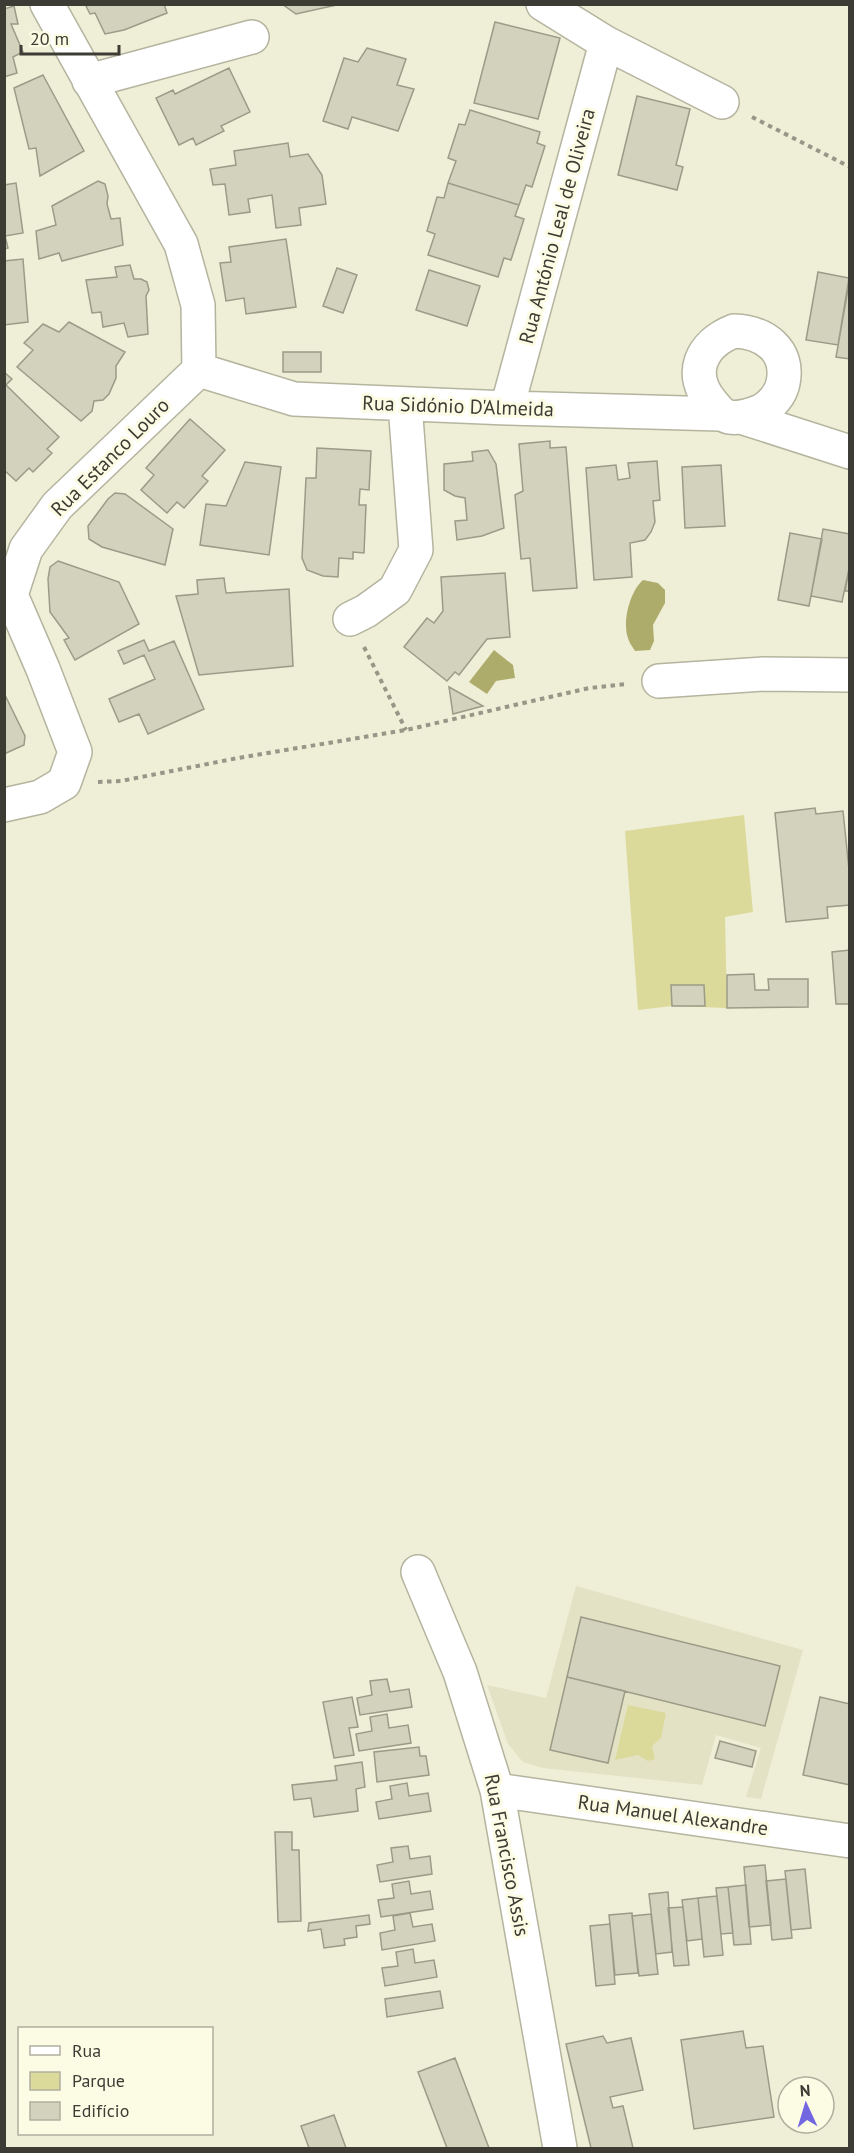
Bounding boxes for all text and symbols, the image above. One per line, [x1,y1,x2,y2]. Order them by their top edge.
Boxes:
scale bar [21,18,118,56]
text: 20 m [30,27,69,50]
street label: Rua António Leal de Oliveira [513,105,601,347]
street label: Rua Sidónio D'Almeida [362,390,554,422]
street label: Rua Estanco Louro [45,392,175,522]
street label: Rua Francisco Assis [479,1772,535,1938]
street label: Rua Manuel Alexandre [576,1789,770,1841]
legend [18,2027,213,2135]
text: Rua [72,2039,101,2062]
text: Parque [72,2069,125,2092]
north arrow [776,2075,836,2135]
text: N [799,2080,811,2100]
text: Edifício [72,2099,129,2122]

